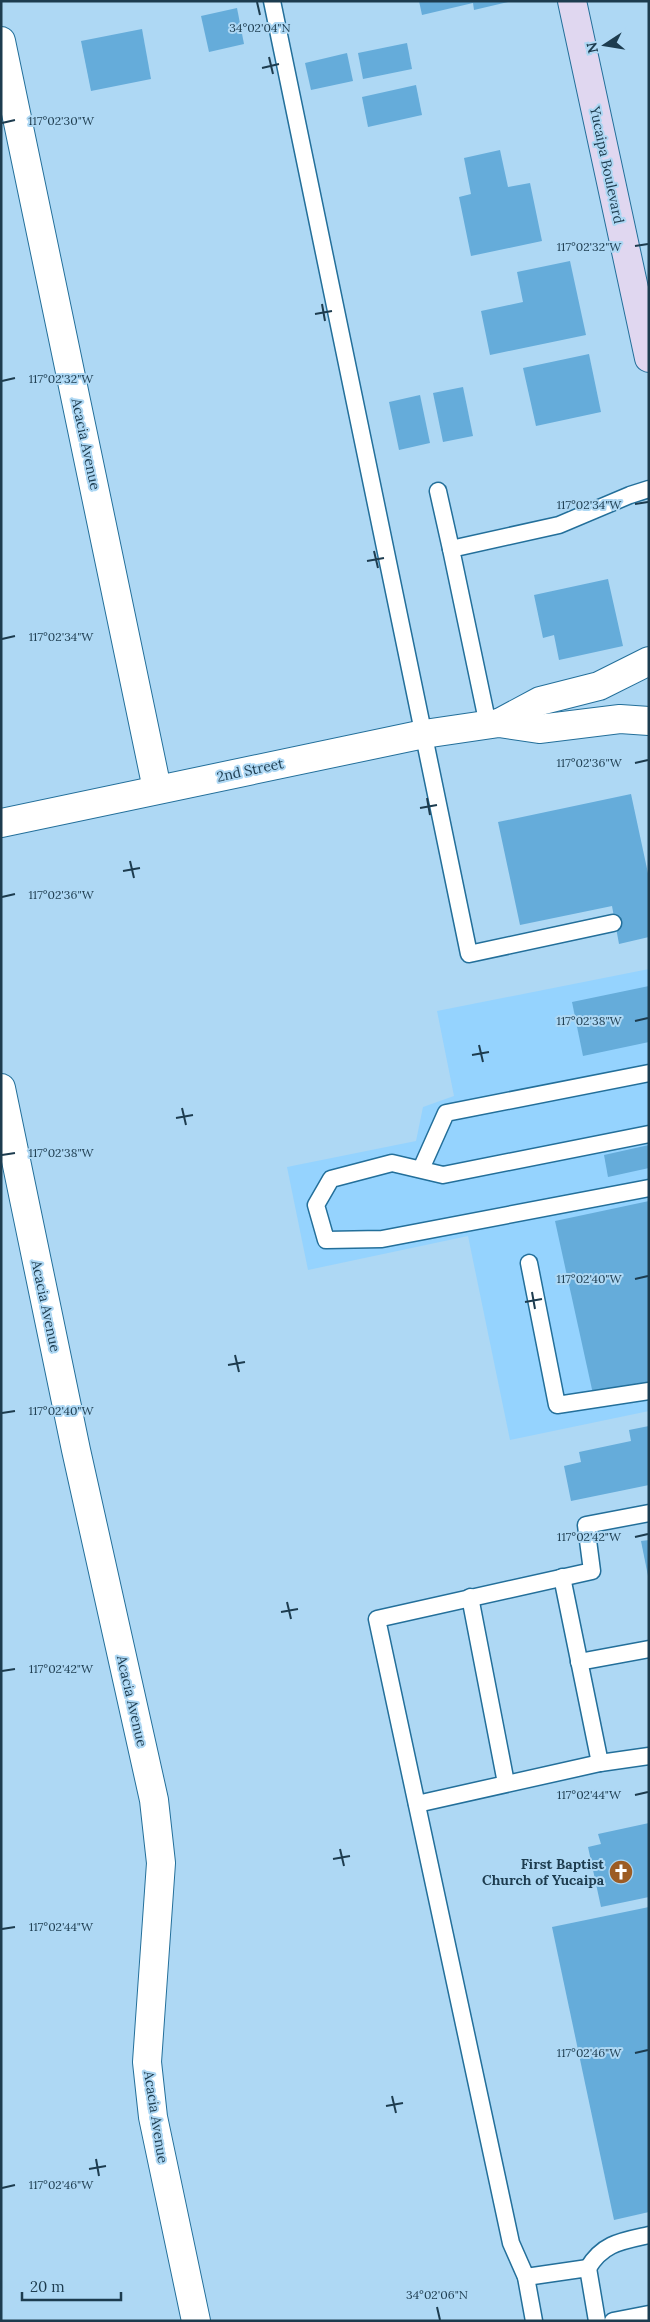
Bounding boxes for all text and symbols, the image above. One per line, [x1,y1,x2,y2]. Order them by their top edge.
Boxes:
text: 34°02'04"N [229,20,291,35]
north arrow [580,20,630,70]
text: N [582,40,602,55]
street label: Yucaipa Boulevard [586,104,628,225]
text: 117°02'30"W [28,113,95,128]
text: 117°02'32"W [557,239,622,254]
text: 117°02'32"W [29,371,94,386]
street label: Acacia Avenue [67,396,105,492]
text: 117°02'34"W [557,497,622,512]
text: 117°02'34"W [29,629,94,644]
street label: 2nd Street [215,754,286,786]
text: 117°02'36"W [556,755,623,770]
text: 117°02'36"W [28,887,95,902]
text: 117°02'38"W [557,1013,623,1028]
text: 117°02'38"W [29,1145,95,1160]
street label: Acacia Avenue [27,1258,65,1354]
text: 117°02'40"W [557,1271,623,1286]
text: 117°02'40"W [29,1403,95,1418]
text: 117°02'42"W [557,1529,622,1544]
street label: Acacia Avenue [113,1653,151,1749]
text: 117°02'42"W [29,1661,94,1676]
text: 117°02'44"W [557,1787,622,1802]
place label: First Baptist Church of Yucaipa [482,1855,605,1889]
church icon: First Baptist Church of Yucaipa [608,1859,634,1885]
text: 117°02'44"W [29,1919,94,1934]
text: 117°02'46"W [557,2045,622,2060]
street label: Acacia Avenue [140,2069,172,2165]
text: 117°02'46"W [29,2177,94,2192]
scale bar [22,2270,121,2302]
text: 20 m [30,2277,65,2296]
text: 34°02'06"N [406,2287,468,2302]

